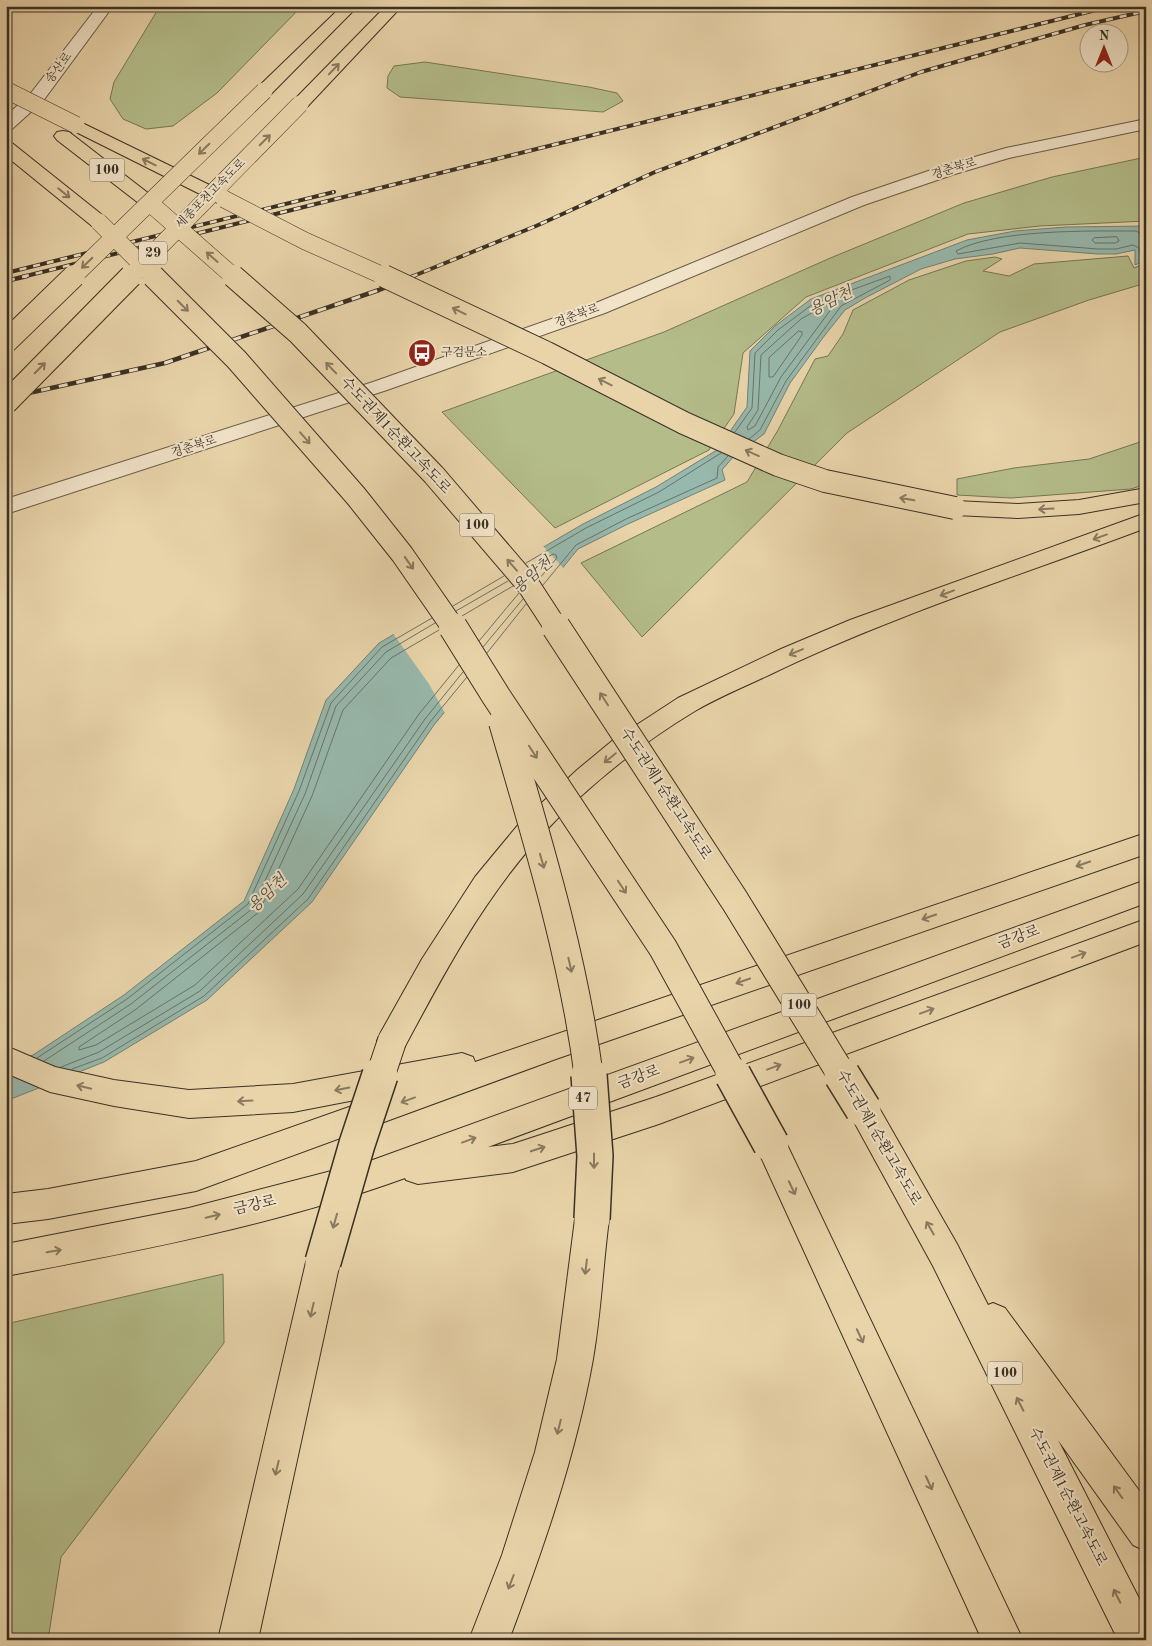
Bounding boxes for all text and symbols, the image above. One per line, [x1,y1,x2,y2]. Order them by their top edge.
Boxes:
north arrow [1080,22,1130,72]
text: N [1099,29,1110,43]
street label: 송산로 [42,49,75,85]
one-way arrow [328,63,340,75]
one-way arrow [259,133,271,146]
one-way arrow [198,143,210,155]
street label: 경춘북로 [929,154,978,182]
street label: 세종포천고속도로 [173,155,248,231]
one-way arrow [142,156,157,166]
road number: 100 [90,158,124,182]
one-way arrow [57,187,70,198]
road number: 29 [139,242,167,264]
one-way arrow [205,252,218,263]
one-way arrow [81,257,94,269]
water label: 용암천 [806,282,857,319]
one-way arrow [177,300,189,312]
street label: 경춘북로 [552,300,601,330]
one-way arrow [452,306,467,315]
bus stop icon: 구검문소 [407,338,437,368]
place label: 구검문소 [441,346,488,359]
one-way arrow [325,361,337,374]
one-way arrow [34,362,47,374]
street label: 수도권제1순환고속도로 [337,373,455,498]
one-way arrow [598,377,613,386]
street label: 경춘북로 [169,432,218,460]
one-way arrow [299,432,311,445]
one-way arrow [745,447,760,457]
one-way arrow [899,494,915,504]
one-way arrow [1038,505,1054,514]
road number: 100 [460,514,494,536]
one-way arrow [1093,533,1108,542]
water label: 용암천 [509,552,557,597]
one-way arrow [404,556,414,570]
one-way arrow [506,559,517,572]
one-way arrow [940,589,956,598]
one-way arrow [789,648,804,658]
one-way arrow [599,692,609,706]
street label: 수도권제1순환고속도로 [617,724,715,863]
one-way arrow [528,744,538,758]
one-way arrow [603,752,616,763]
one-way arrow [538,853,548,869]
one-way arrow [1075,859,1091,869]
water label: 용암천 [244,870,291,916]
one-way arrow [617,880,627,894]
one-way arrow [922,913,938,922]
street label: 금강로 [995,921,1042,952]
one-way arrow [1071,950,1087,959]
one-way arrow [566,957,575,973]
one-way arrow [735,977,751,986]
road number: 100 [782,994,816,1016]
one-way arrow [919,1006,934,1015]
one-way arrow [679,1055,694,1064]
street label: 금강로 [615,1061,662,1092]
one-way arrow [766,1062,782,1071]
street label: 수도권제1순환고속도로 [833,1067,925,1209]
one-way arrow [76,1082,92,1091]
one-way arrow [335,1084,351,1094]
road number: 47 [569,1086,597,1110]
one-way arrow [237,1096,253,1105]
one-way arrow [401,1096,416,1105]
one-way arrow [461,1135,476,1144]
one-way arrow [530,1144,546,1154]
one-way arrow [589,1152,599,1169]
one-way arrow [787,1181,797,1196]
street label: 금강로 [232,1192,278,1218]
one-way arrow [204,1211,220,1220]
one-way arrow [329,1213,339,1229]
one-way arrow [925,1222,935,1236]
one-way arrow [46,1246,62,1255]
one-way arrow [581,1259,591,1275]
one-way arrow [307,1301,316,1317]
one-way arrow [856,1328,866,1343]
road number: 100 [988,1362,1022,1385]
one-way arrow [1015,1397,1024,1412]
one-way arrow [554,1418,563,1434]
street label: 수도권제1순환고속도로 [1025,1424,1111,1569]
one-way arrow [272,1460,281,1476]
one-way arrow [925,1475,935,1490]
one-way arrow [1113,1485,1123,1499]
one-way arrow [506,1574,515,1589]
one-way arrow [1112,1589,1121,1604]

